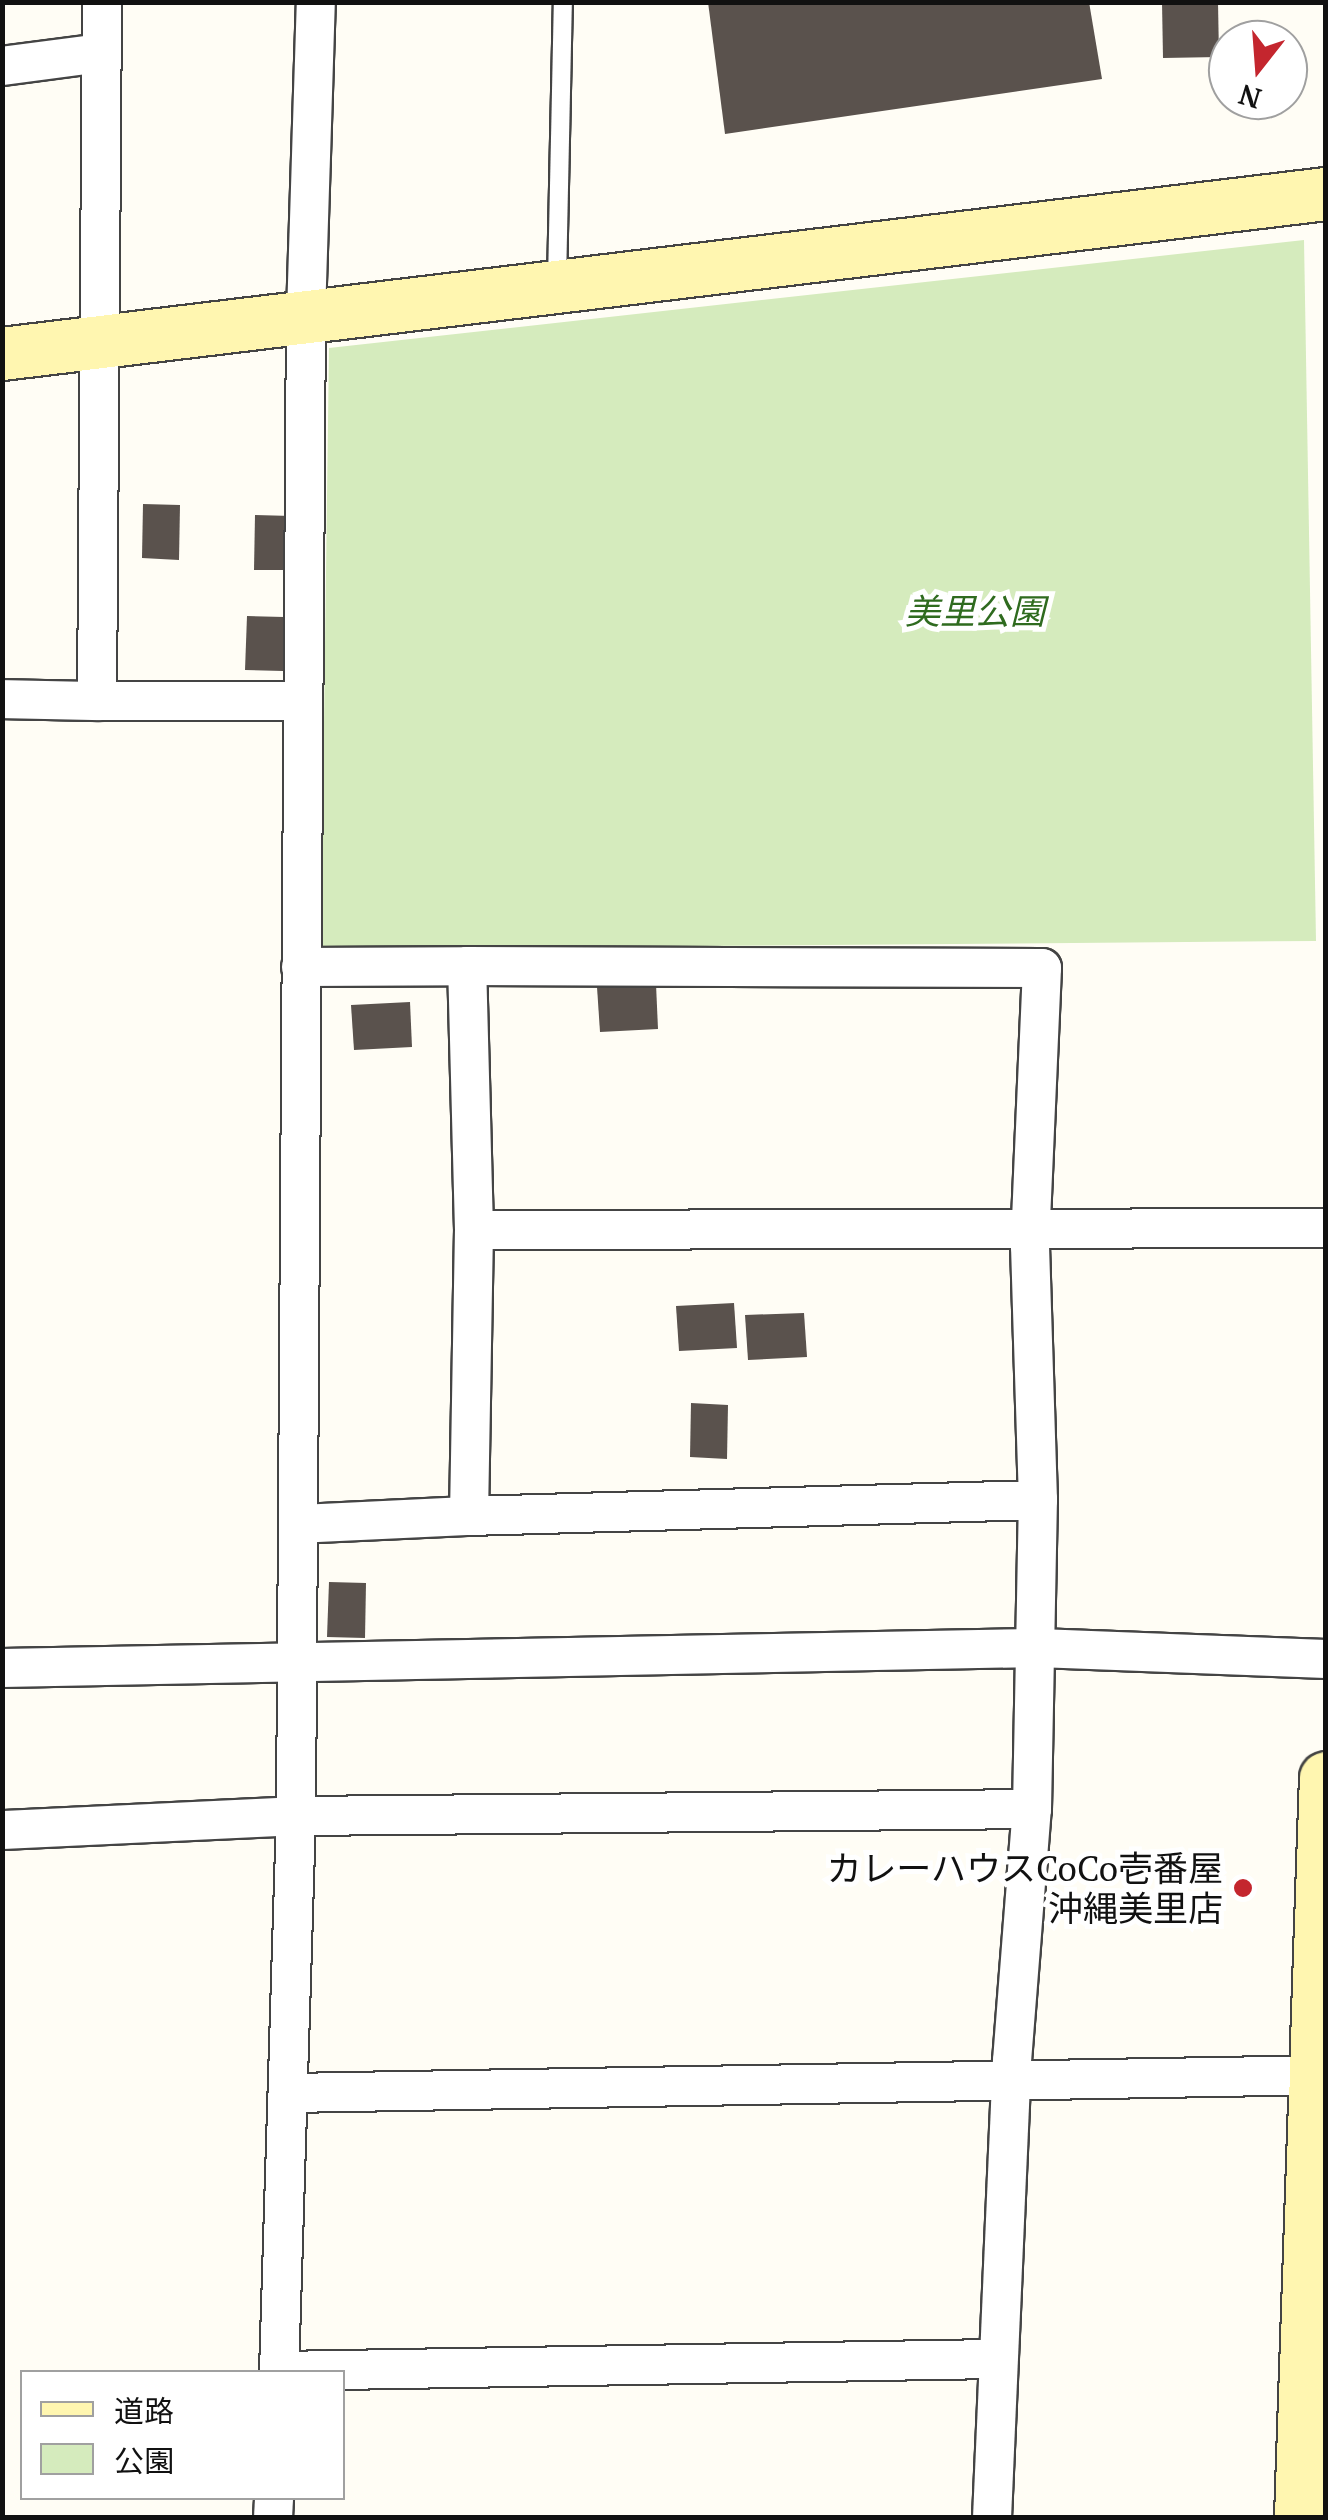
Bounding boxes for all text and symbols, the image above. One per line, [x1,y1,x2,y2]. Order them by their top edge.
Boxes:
north arrow [1208,20,1308,120]
text: N [1234,76,1265,118]
park label: 美里公園 [905,590,1045,632]
place label: カレーハウスCoCo壱番屋 沖縄美里店 [826,1847,1223,1929]
marker: カレーハウスCoCo壱番屋 沖縄美里店 [1232,1877,1254,1899]
legend [20,2370,345,2500]
text: 道路 [114,2391,174,2431]
text: 公園 [114,2441,174,2481]

